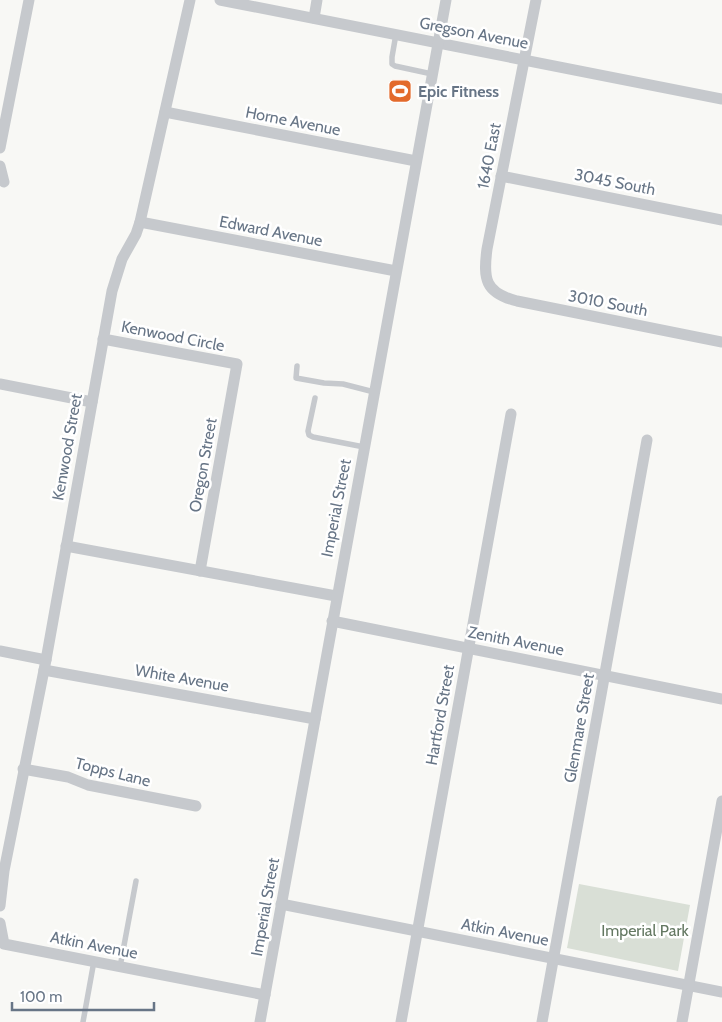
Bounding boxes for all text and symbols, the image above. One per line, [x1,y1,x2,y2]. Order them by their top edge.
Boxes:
street label: Gregson Avenue [418,13,530,53]
sports icon: Epic Fitness [387,78,413,104]
place label: Epic Fitness [418,82,499,101]
street label: Horne Avenue [244,102,342,140]
street label: 1640 East [473,121,505,191]
street label: 3045 South [573,165,657,199]
street label: Edward Avenue [218,212,324,250]
street label: 3010 South [567,286,649,320]
street label: Kenwood Circle [120,317,226,355]
street label: Kenwood Street [48,391,86,502]
street label: Oregon Street [185,416,221,514]
street label: Imperial Street [317,457,355,559]
street label: Zenith Avenue [466,622,566,660]
street label: White Avenue [134,660,230,696]
street label: Hartford Street [422,663,458,767]
street label: Glenmare Street [560,671,598,784]
street label: Topps Lane [73,753,153,791]
street label: Imperial Street [247,856,283,958]
street label: Atkin Avenue [460,914,550,950]
park label: Imperial Park [601,921,690,940]
street label: Atkin Avenue [49,927,139,963]
scale bar [12,980,155,1012]
text: 100 m [20,988,62,1006]

